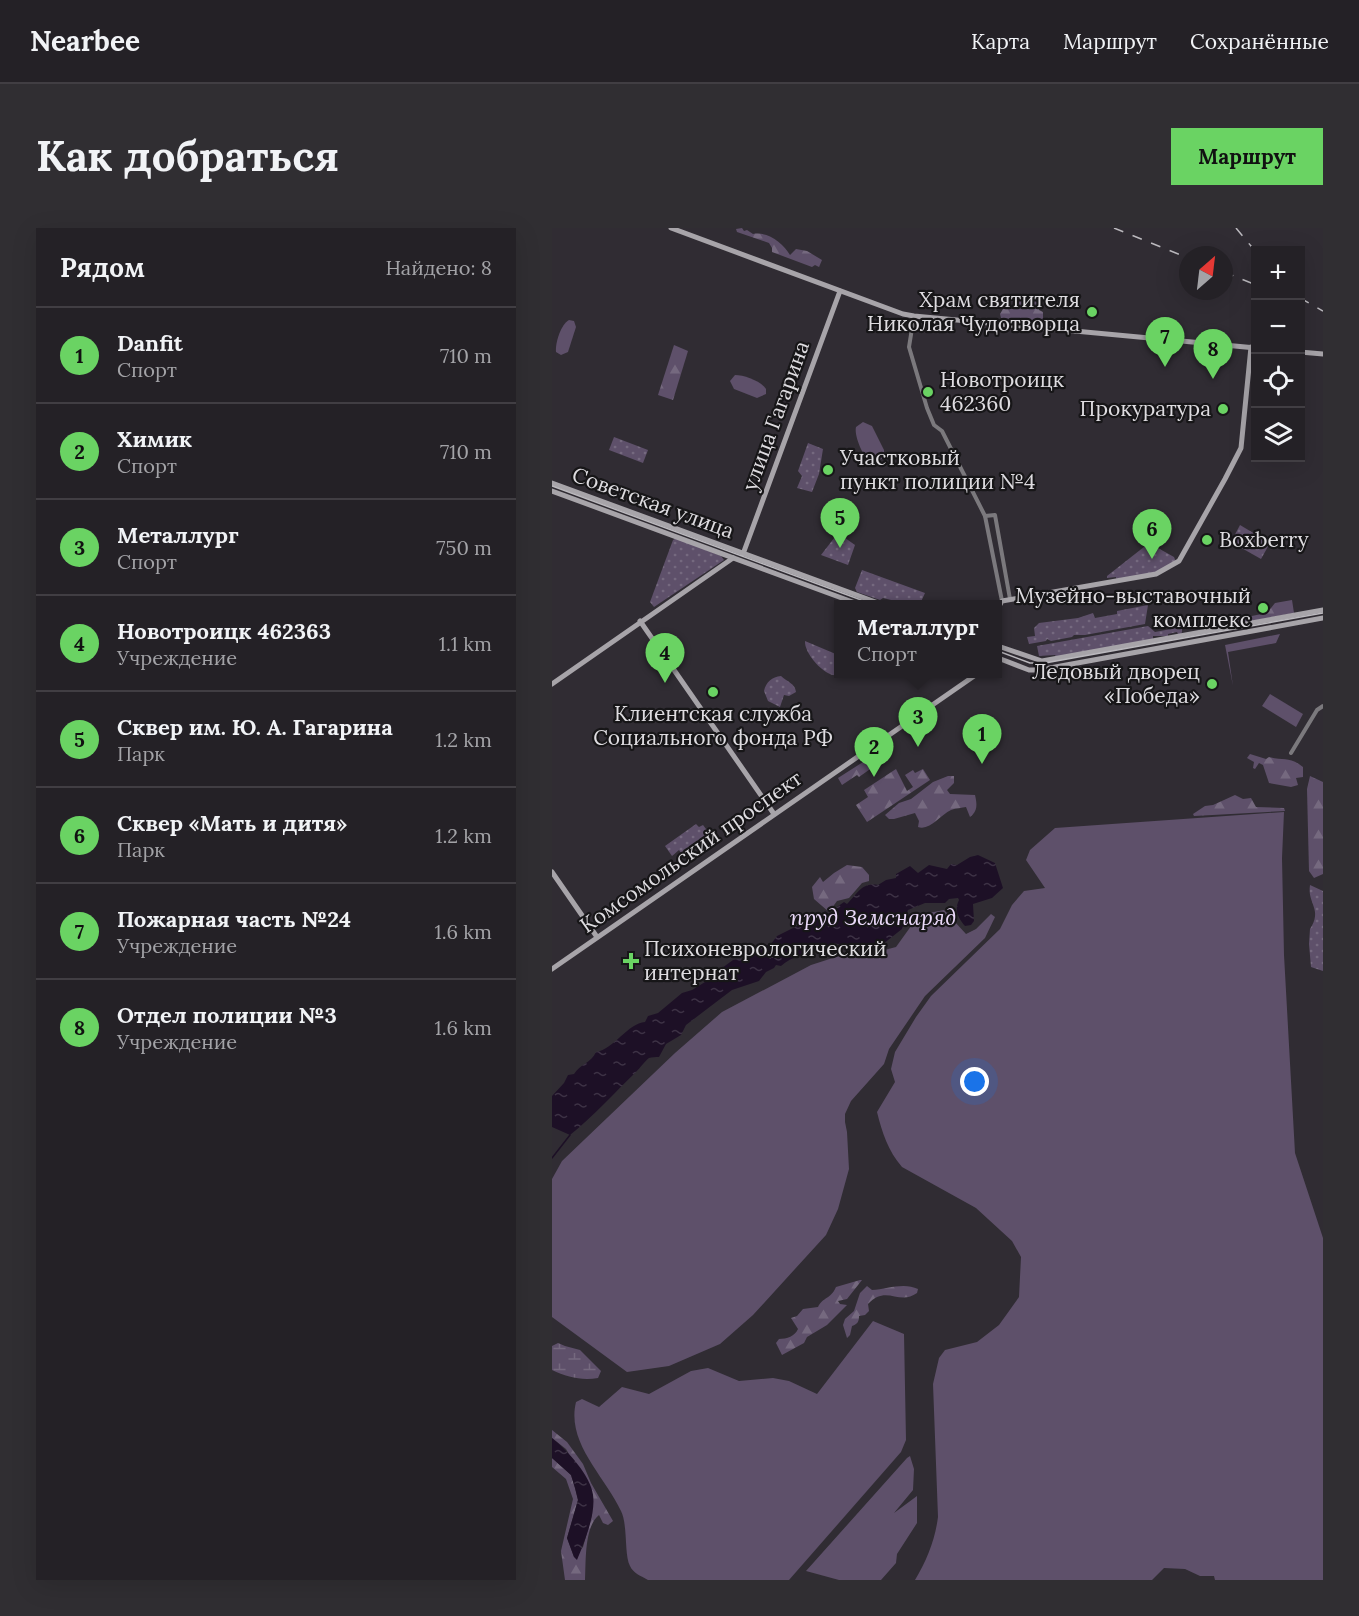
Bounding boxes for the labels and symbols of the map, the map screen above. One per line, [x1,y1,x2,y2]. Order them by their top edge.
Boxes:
north arrow [1179,246,1233,300]
place label: Храм святителя Николая Чудотворца [867,286,1080,337]
marker: Храм святителя Николая Чудотворца [1085,305,1099,319]
pin: 7 [1146,318,1184,367]
pin: 8 [1194,330,1232,379]
street label: улица Гагарина [736,337,815,495]
place label: Новотроицк 462360 [940,366,1065,417]
marker: Новотроицк 462360 [921,385,935,399]
place label: Прокуратура [1080,395,1211,422]
marker: Прокуратура [1216,402,1230,416]
place label: Участковый пункт полиции №4 [839,444,1035,495]
street label: Советская улица [569,461,738,544]
marker: Участковый пункт полиции №4 [821,463,835,477]
pin: 5 [820,498,860,548]
pin: 6 [1132,510,1172,559]
place label: Boxberry [1219,526,1309,553]
marker: Boxberry [1200,533,1214,547]
place label: Музейно-выставочный комплекс [1015,582,1251,633]
marker: Музейно-выставочный комплекс [1256,601,1270,615]
pin: 4 [646,634,684,683]
place label: Ледовый дворец «Победа» [1032,658,1200,709]
marker: Ледовый дворец «Победа» [1205,677,1219,691]
marker: Клиентская служба Социального фонда РФ [706,685,720,699]
pin: 3 [898,698,938,747]
place label: Клиентская служба Социального фонда РФ [593,700,833,751]
pin: 1 [962,714,1002,764]
pin: 2 [854,728,894,777]
street label: Комсомольский проспект [574,764,807,939]
water label: пруд Земснаряд [790,903,956,931]
place label: Психоневрологический интернат [644,935,886,986]
marker: Психоневрологический интернат [622,952,640,970]
your location [960,1067,989,1096]

